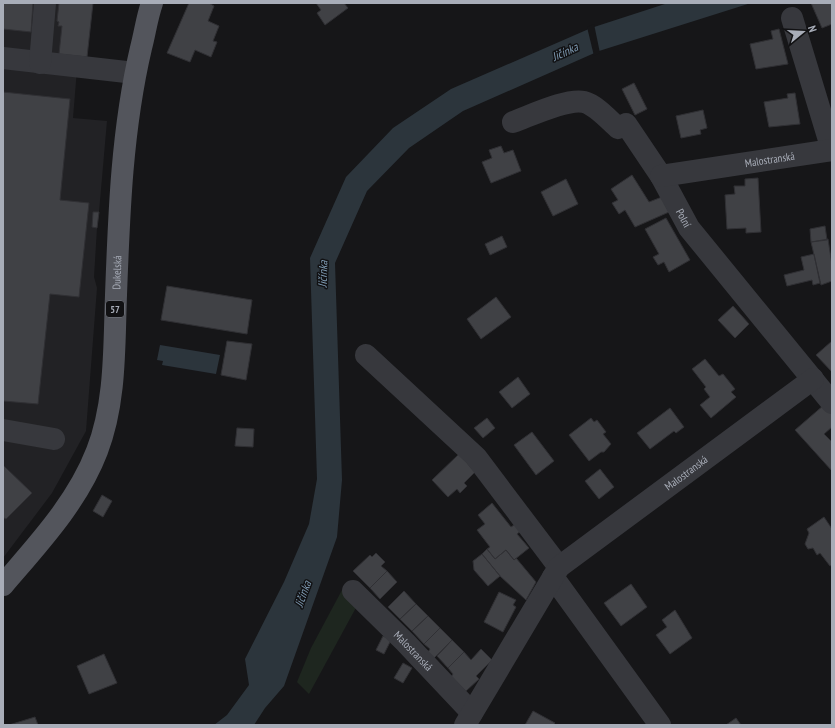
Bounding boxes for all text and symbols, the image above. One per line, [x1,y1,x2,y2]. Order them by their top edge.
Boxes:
north arrow [783,12,823,52]
text: N [805,24,820,34]
water label: Jičínka [548,39,581,64]
street label: Malostranská [744,149,796,170]
street label: Polní [673,206,695,230]
street label: Dukelská [109,255,124,290]
water label: Jičínka [314,259,331,289]
road number: 57 [106,301,124,317]
street label: Malostranská [662,452,710,493]
water label: Jičínka [291,577,315,610]
street label: Malostranská [391,628,436,674]

